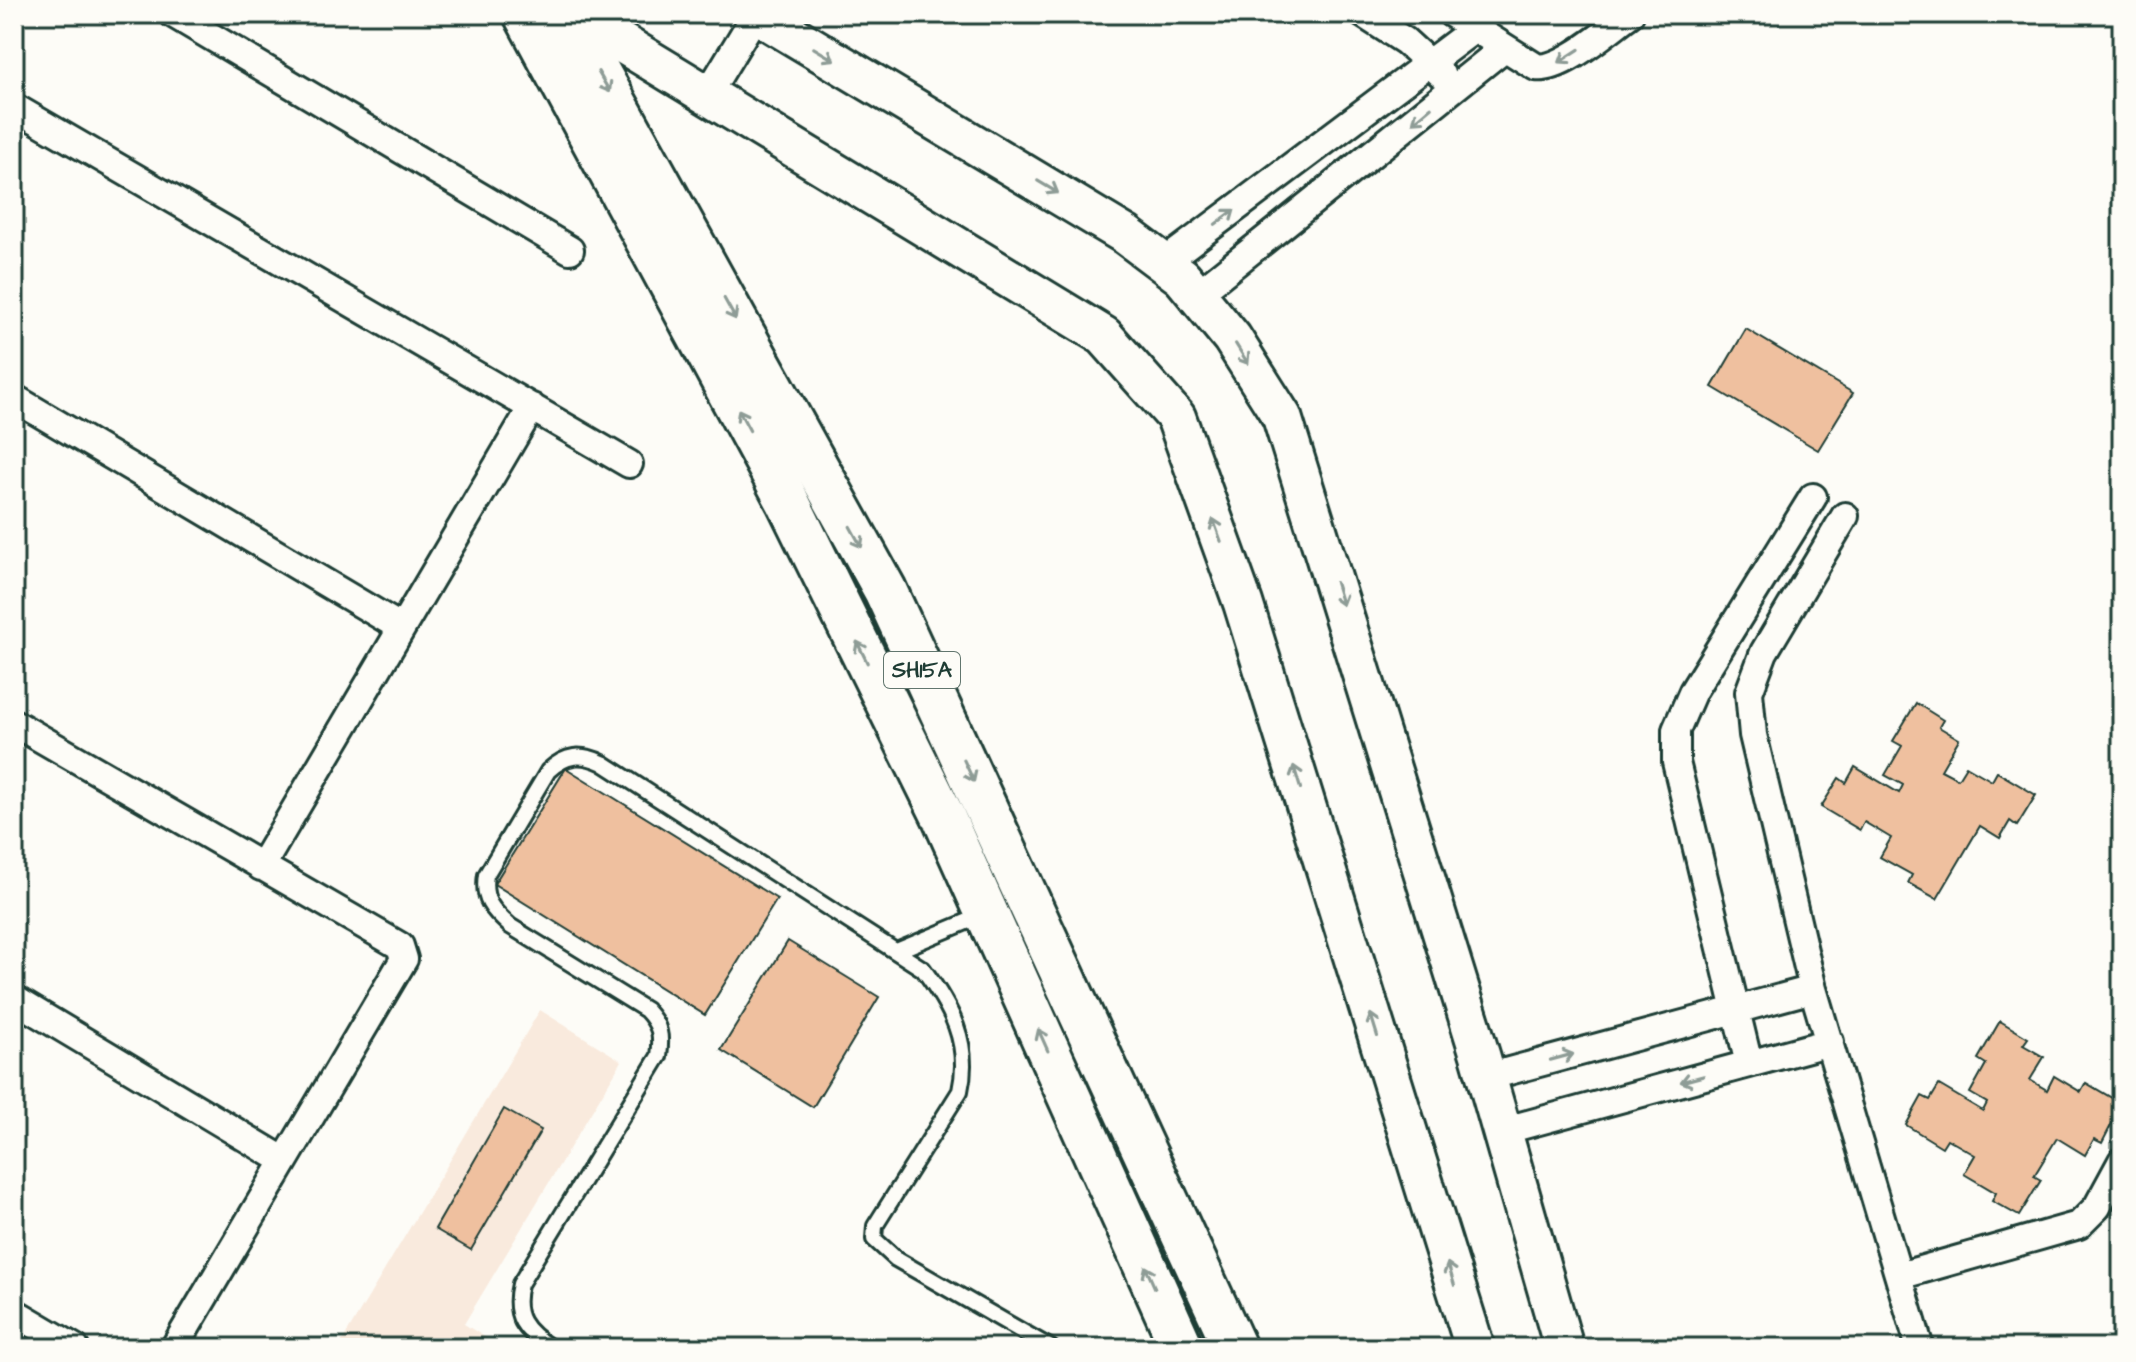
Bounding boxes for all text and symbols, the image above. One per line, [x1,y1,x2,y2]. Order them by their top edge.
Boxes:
one-way arrow [812,46,835,62]
one-way arrow [1558,48,1581,64]
one-way arrow [596,70,612,93]
one-way arrow [1412,106,1433,124]
one-way arrow [1036,179,1059,195]
one-way arrow [1214,208,1236,225]
one-way arrow [723,297,739,320]
one-way arrow [1234,343,1251,365]
one-way arrow [736,409,751,433]
one-way arrow [1208,518,1223,543]
one-way arrow [848,525,864,548]
one-way arrow [1332,581,1347,607]
one-way arrow [854,641,869,665]
road number: SH15A [884,652,960,688]
one-way arrow [962,758,977,783]
one-way arrow [1289,765,1303,790]
one-way arrow [1366,1013,1381,1039]
one-way arrow [1035,1028,1050,1052]
one-way arrow [1548,1048,1574,1063]
one-way arrow [1679,1073,1705,1088]
one-way arrow [1443,1261,1458,1286]
one-way arrow [1142,1265,1157,1289]

